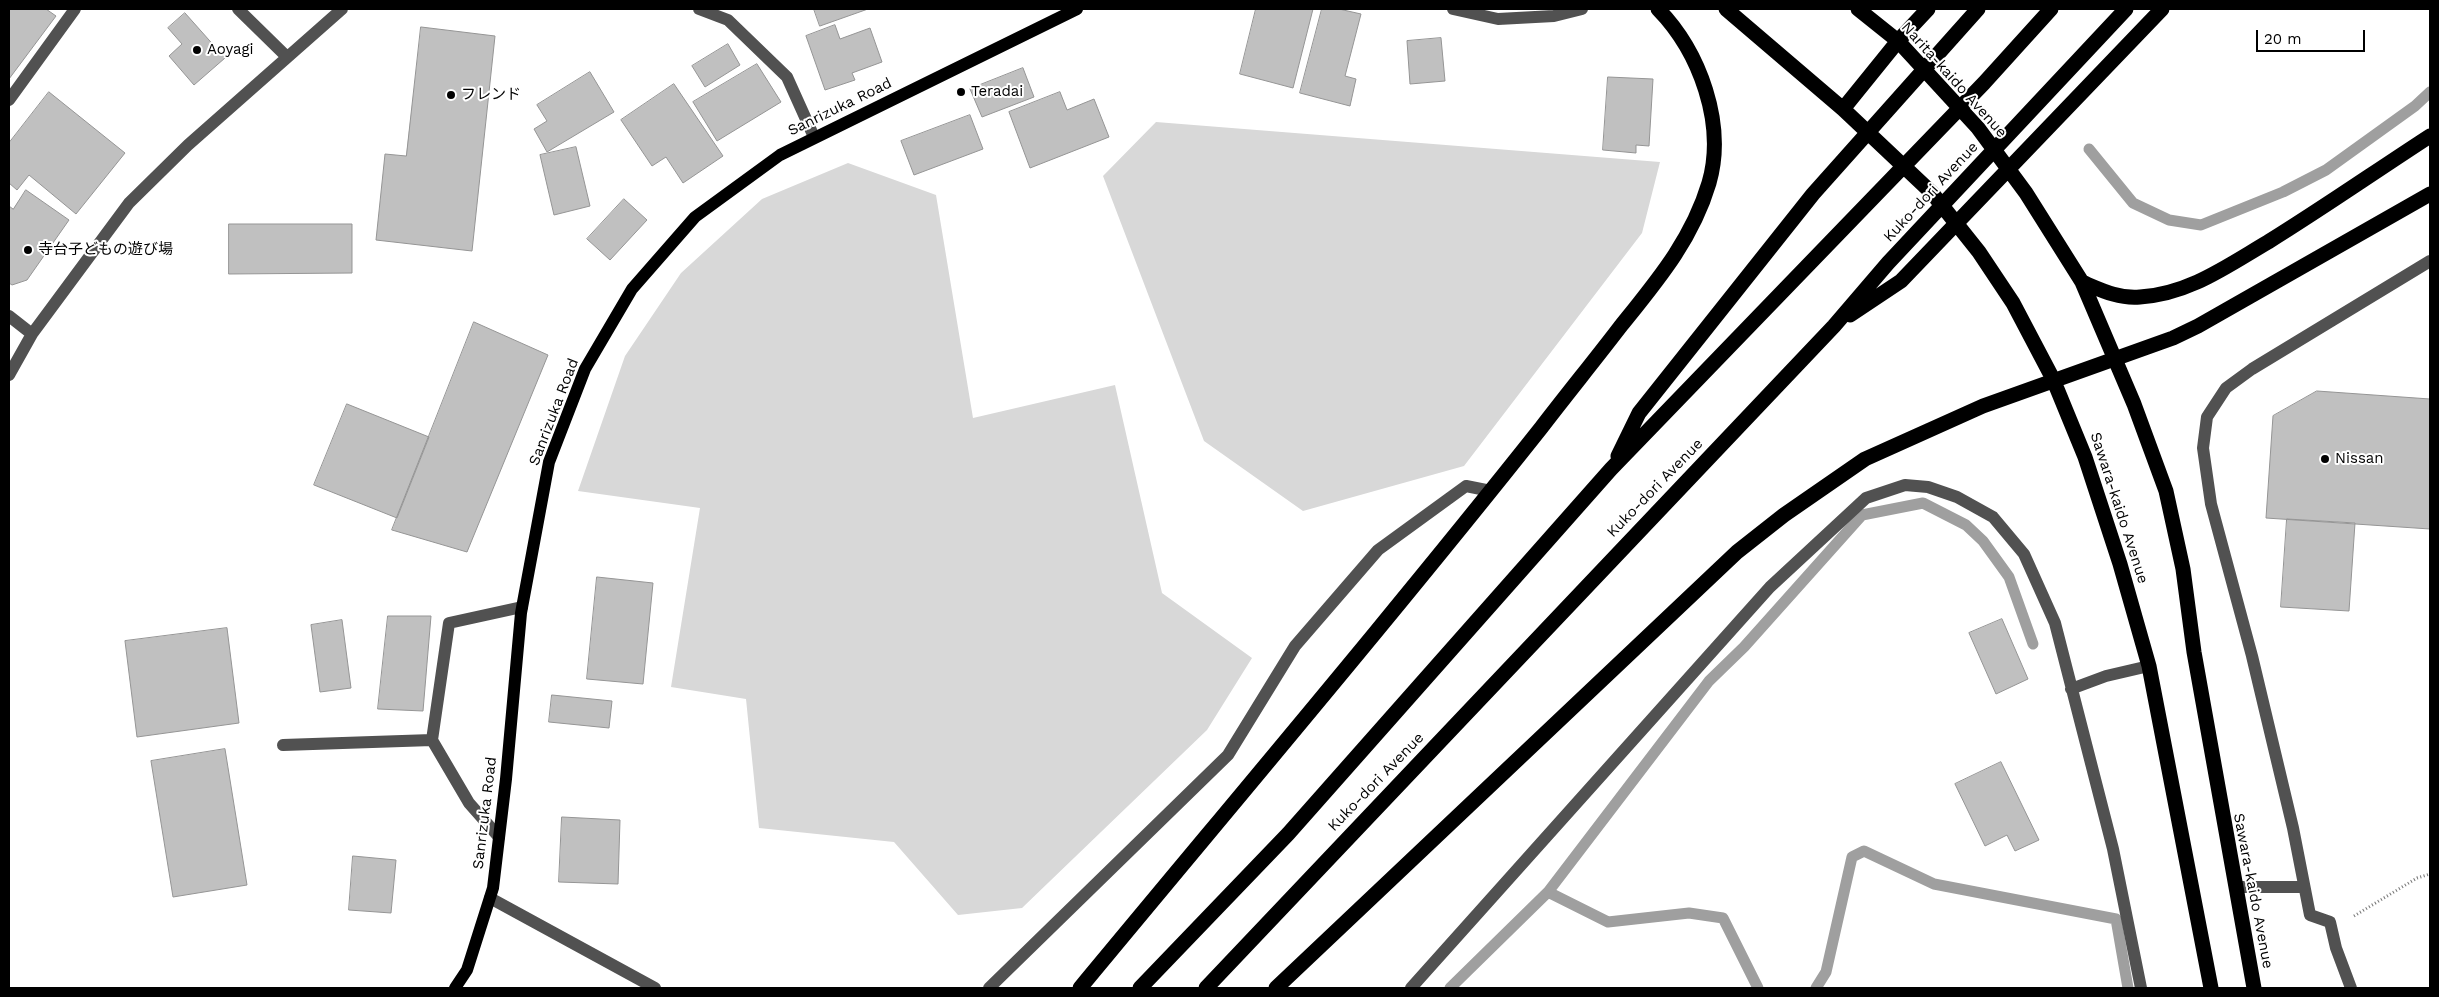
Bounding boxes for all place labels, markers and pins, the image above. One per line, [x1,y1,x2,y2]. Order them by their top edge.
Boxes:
place label: Aoyagi [207,41,254,59]
marker: Aoyagi [191,44,203,56]
place label: Teradai [971,83,1023,101]
place label: フレンド [461,86,521,104]
marker: Teradai [955,86,967,98]
marker: フレンド [445,89,457,101]
place label: 寺台子どもの遊び場 [38,241,173,259]
marker: 寺台子どもの遊び場 [22,244,34,256]
place label: Nissan [2335,450,2384,468]
marker: Nissan [2319,453,2331,465]

